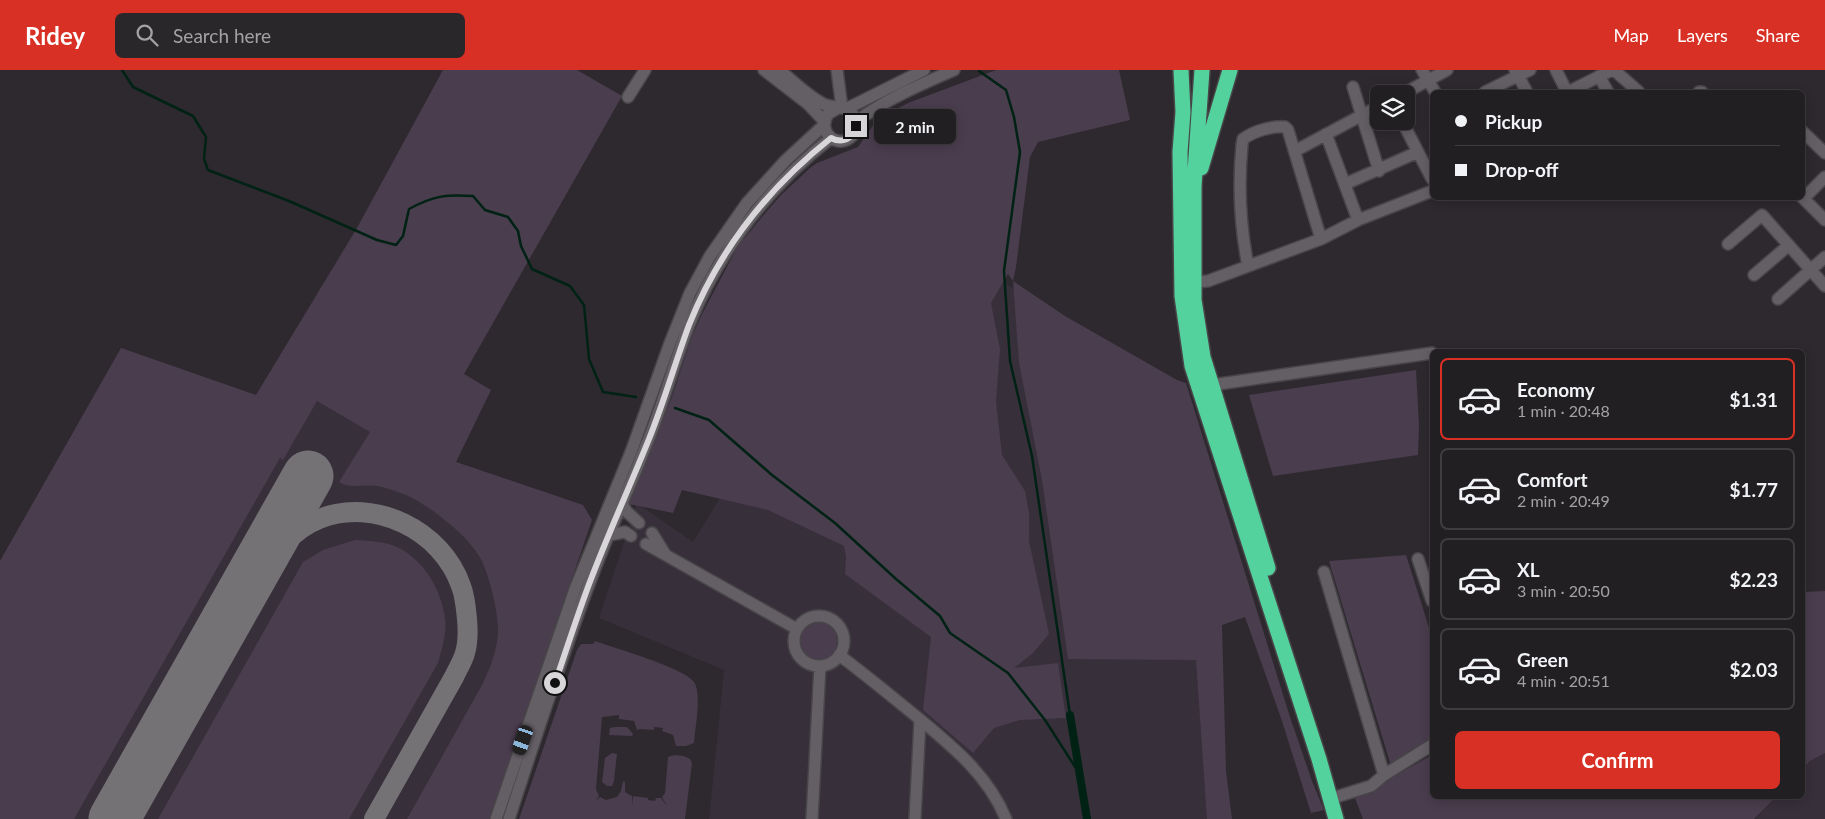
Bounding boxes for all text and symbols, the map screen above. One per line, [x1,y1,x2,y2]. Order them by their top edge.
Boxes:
search box [115,13,465,58]
text: Ridey [25,21,85,50]
icon: search [133,21,161,49]
text: Search here [173,24,271,47]
text: Map [1613,24,1649,46]
text: Layers [1677,24,1728,46]
text: Share [1756,24,1800,46]
map controls [1370,85,1415,130]
button: layers [1370,85,1415,130]
callout: 2 min [874,108,956,144]
text: Pickup [1485,110,1542,133]
route end [845,115,867,137]
text: 2 min [895,117,935,136]
text: Drop-off [1485,158,1559,181]
icon: car [1457,377,1502,422]
text: Economy [1517,378,1595,401]
text: $1.31 [1729,388,1778,411]
text: 1 min · 20:48 [1517,401,1610,420]
icon: car [1457,467,1502,512]
text: Comfort [1517,468,1588,491]
text: $1.77 [1729,478,1778,501]
text: 2 min · 20:49 [1517,491,1610,510]
icon: car [1457,557,1502,602]
text: XL [1517,558,1540,581]
text: $2.23 [1729,568,1778,591]
text: 3 min · 20:50 [1517,581,1610,600]
icon: car [1457,647,1502,692]
text: Green [1517,648,1568,671]
text: $2.03 [1729,658,1778,681]
text: 4 min · 20:51 [1517,671,1610,690]
route start [544,672,566,694]
car [511,723,534,757]
button: Confirm [1455,731,1780,789]

